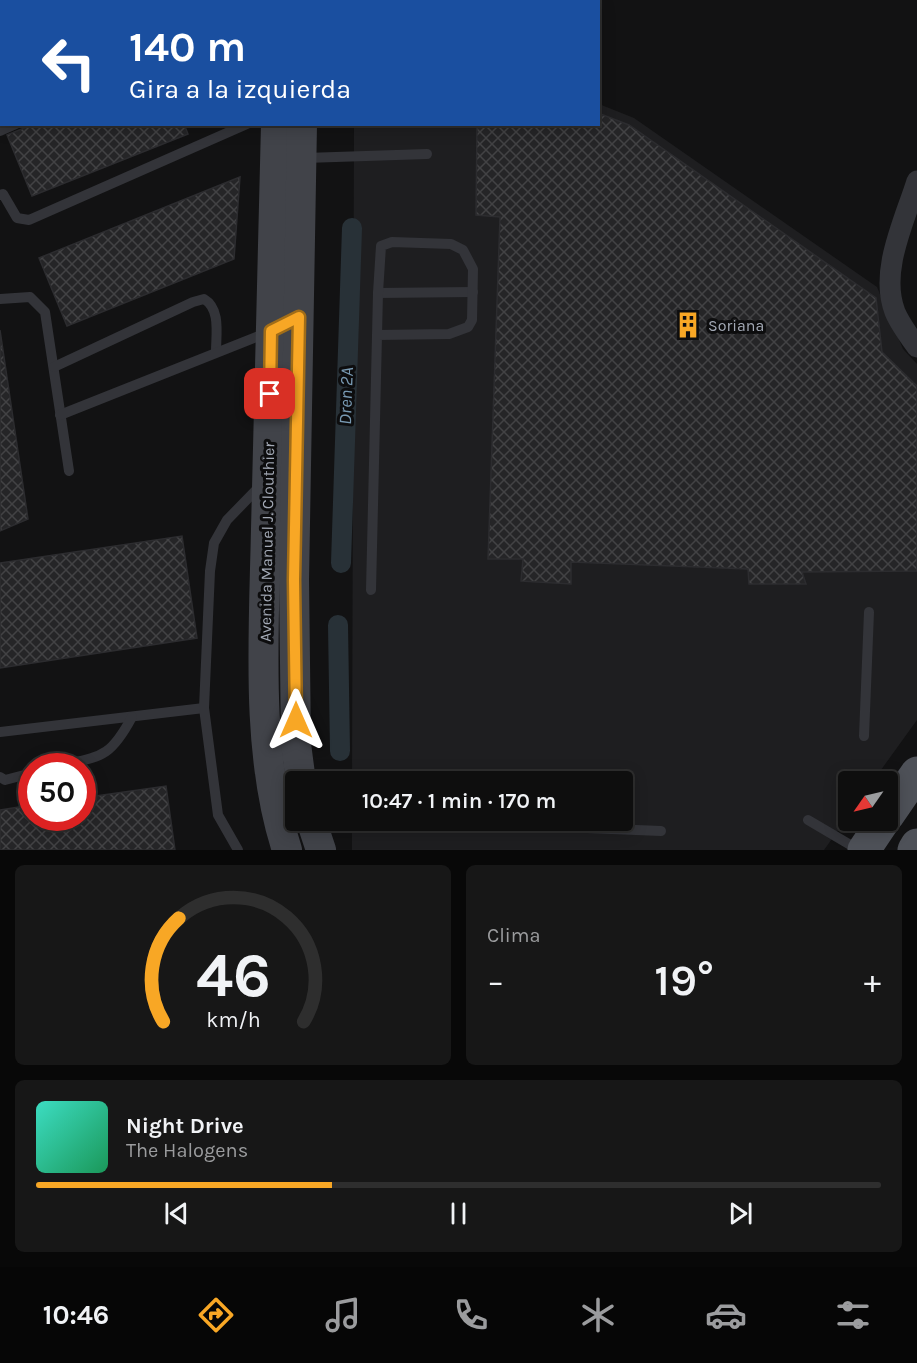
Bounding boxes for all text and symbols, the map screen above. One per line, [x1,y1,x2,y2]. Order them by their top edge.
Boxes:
text: 140 m [129,22,246,72]
icon: left [30,24,108,102]
text: Gira a la izquierda [129,73,351,105]
building icon: Soriana [673,310,703,340]
place label: Soriana [708,316,764,335]
water label: Dren 2A [334,367,358,425]
pin [244,368,295,419]
icon: arrive [253,377,286,410]
street label: Avenida Manuel J. Clouthier [256,442,278,642]
position arrow [264,688,328,752]
speed limit sign: 50 [18,753,96,831]
north arrow [838,771,898,831]
map controls [838,771,898,831]
text: 10:47 · 1 min · 170 m [362,788,556,814]
text: Clima [487,924,541,947]
text: 46 [195,939,270,1012]
text: 19° [654,954,714,1006]
text: − [487,962,504,1000]
text: + [864,962,881,1000]
text: km/h [206,1007,260,1032]
text: Night Drive [126,1113,244,1139]
text: The Halogens [126,1139,248,1162]
icon: previous [160,1197,193,1230]
icon: pause [442,1197,475,1230]
icon: next [724,1197,757,1230]
icon: directions [195,1294,237,1336]
icon: music [322,1294,364,1336]
icon: phone [450,1294,492,1336]
icon: climate [577,1294,619,1336]
icon: car [705,1294,747,1336]
icon: filters [832,1294,874,1336]
text: 10:46 [43,1299,109,1331]

